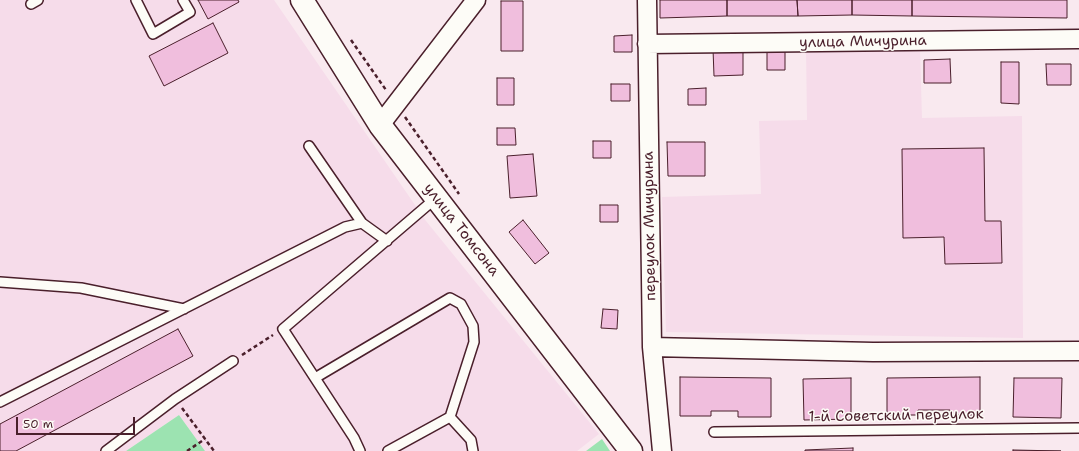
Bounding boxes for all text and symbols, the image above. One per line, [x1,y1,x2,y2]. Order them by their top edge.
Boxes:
street label: улица Мичурина [799,32,927,52]
street label: переулок Мичурина [640,151,660,301]
street label: улица Томсона [419,180,503,280]
street label: 1-й Советский переулок [808,405,984,427]
scale bar [18,409,137,435]
text: 50 m [23,416,53,432]

